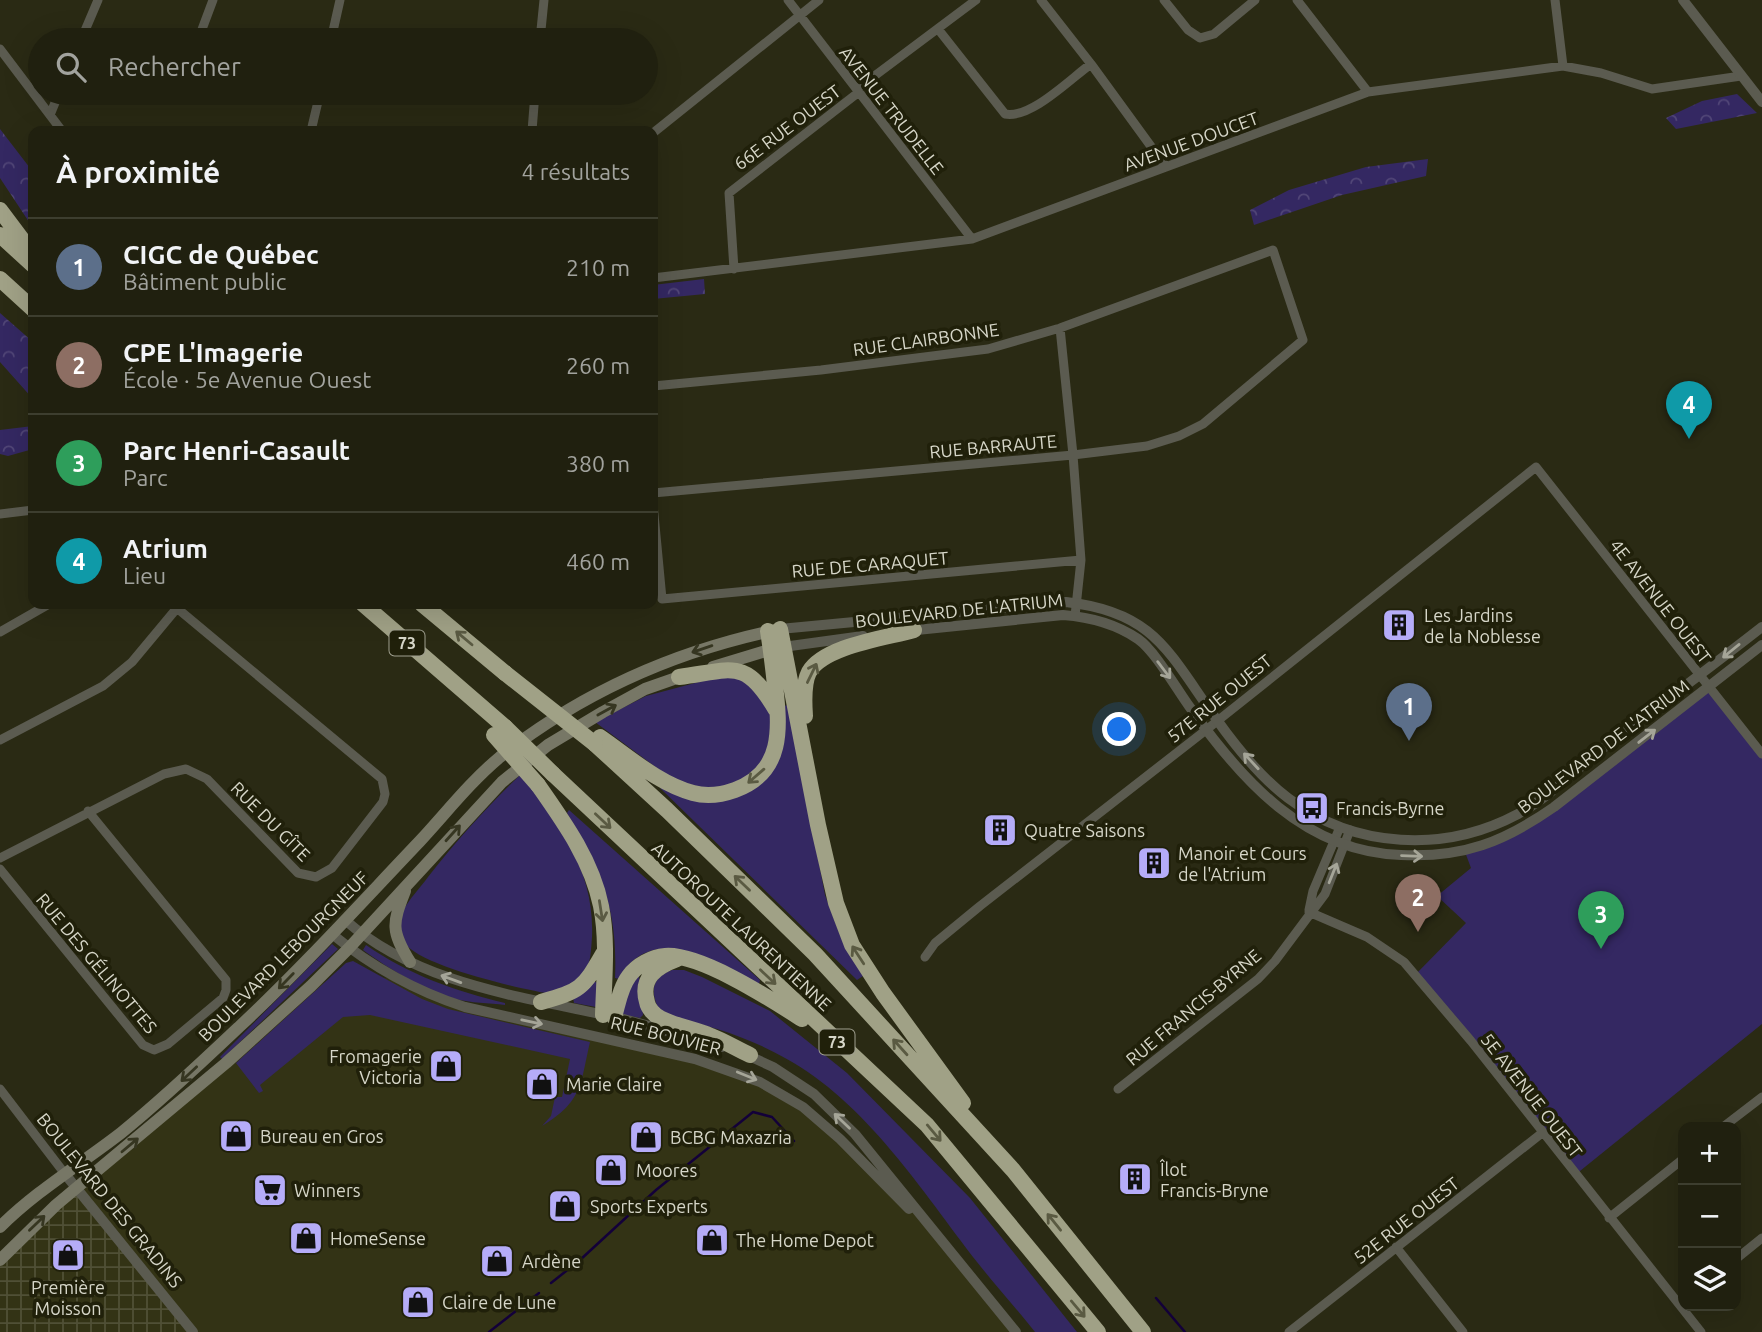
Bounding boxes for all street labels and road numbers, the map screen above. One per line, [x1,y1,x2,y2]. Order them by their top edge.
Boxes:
street label: AVENUE TRUDELLE [836,42,948,178]
street label: 66E RUE OUEST [730,80,844,174]
street label: AVENUE DOUCET [1121,107,1261,175]
street label: RUE CLAIRBONNE [852,319,1000,359]
street label: RUE BARRAUTE [928,430,1058,462]
street label: 4E AVENUE OUEST [1606,535,1716,667]
street label: RUE DE CARAQUET [791,547,949,582]
street label: BOULEVARD DE L'ATRIUM [854,589,1064,631]
road number: 73 [390,630,424,656]
street label: 57E RUE OUEST [1163,650,1275,746]
street label: BOULEVARD DE L'ATRIUM [1514,675,1692,817]
street label: RUE DU GÎTE [227,777,315,865]
street label: AUTOROUTE LAURENTIENNE [648,838,836,1014]
street label: BOULEVARD LEBOURGNEUF [194,867,372,1045]
street label: RUE DES GÉLINOTTES [33,888,162,1037]
street label: RUE FRANCIS-BYRNE [1122,945,1264,1069]
street label: RUE BOUVIER [609,1012,723,1058]
street label: 5E AVENUE OUEST [1477,1029,1587,1161]
road number: 73 [820,1030,854,1054]
street label: BOULEVARD DES GRADINS [33,1109,187,1291]
street label: 52E RUE OUEST [1349,1173,1463,1267]

